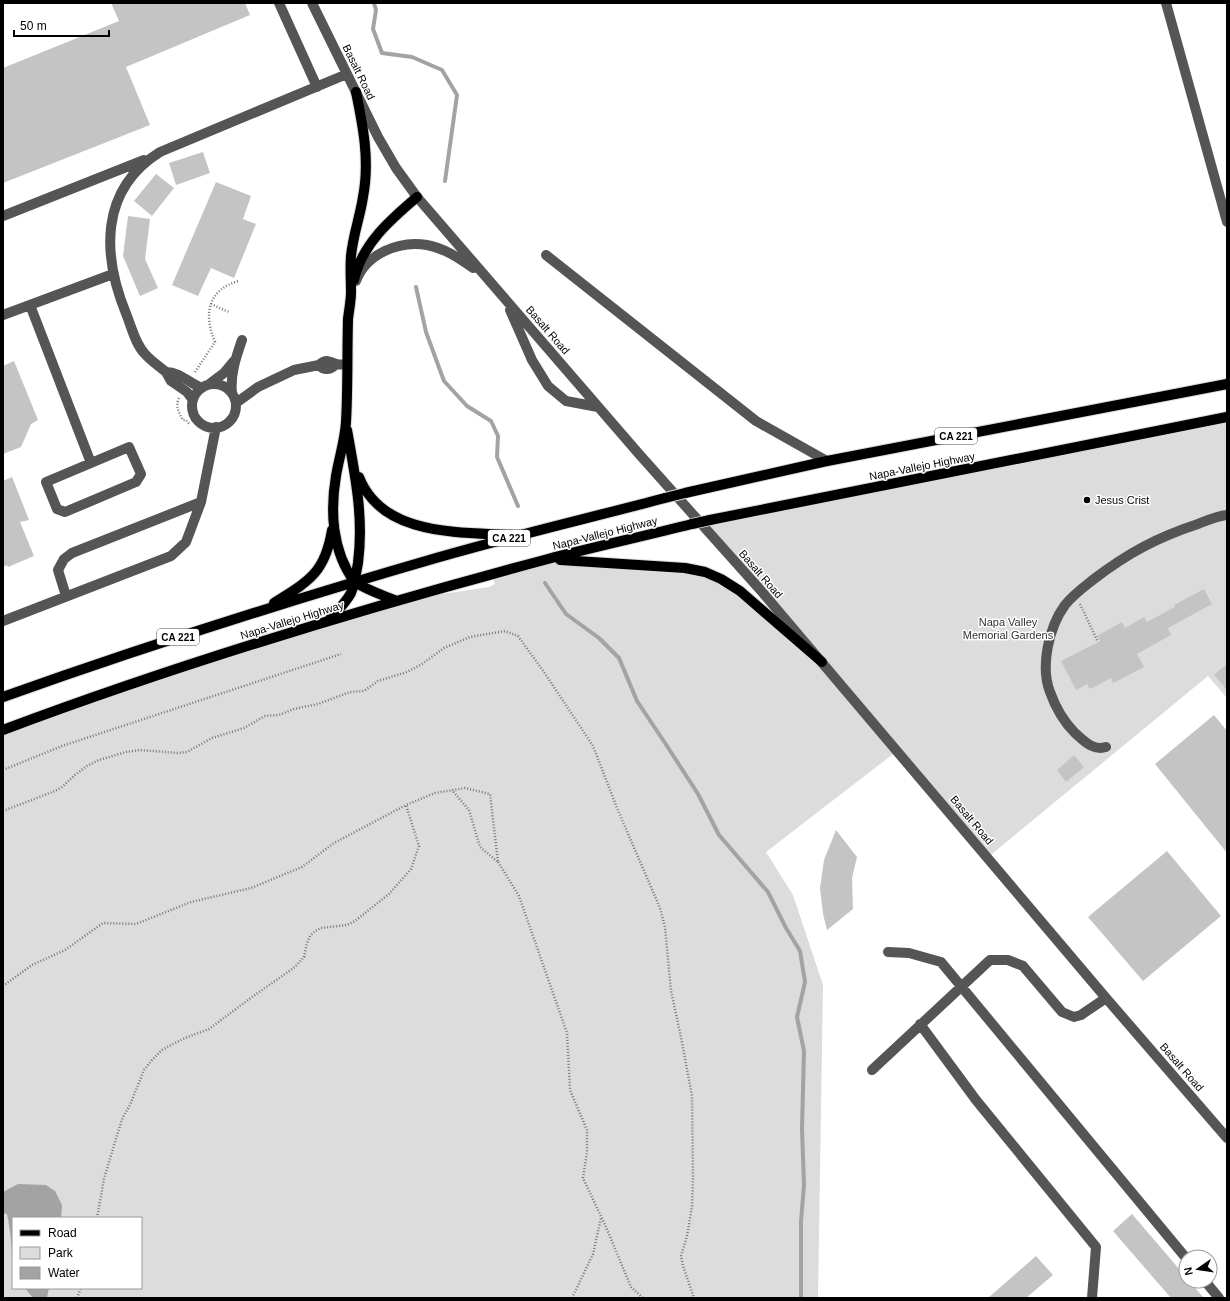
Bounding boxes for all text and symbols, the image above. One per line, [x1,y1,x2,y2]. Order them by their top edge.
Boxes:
scale bar [14,12,109,38]
text: 50 m [20,19,47,33]
street label: Basalt Road [340,42,378,102]
street label: Basalt Road [524,303,572,357]
road number: CA 221 [935,428,977,444]
street label: Napa-Vallejo Highway [868,450,976,482]
place label: Jesus Crist [1095,494,1149,506]
marker: Jesus Crist [1082,495,1092,505]
street label: Napa-Vallejo Highway [551,514,659,552]
road number: CA 221 [488,530,530,546]
street label: Basalt Road [737,547,785,601]
street label: Napa-Vallejo Highway [239,598,346,641]
park label: Napa Valley Memorial Gardens [963,616,1054,641]
road number: CA 221 [157,629,199,645]
street label: Basalt Road [948,793,996,847]
street label: Basalt Road [1158,1040,1206,1094]
legend [12,1217,142,1289]
text: Road [48,1226,77,1240]
text: Park [48,1246,74,1260]
north arrow [1178,1249,1218,1289]
text: Water [48,1266,80,1280]
text: N [1182,1266,1195,1276]

